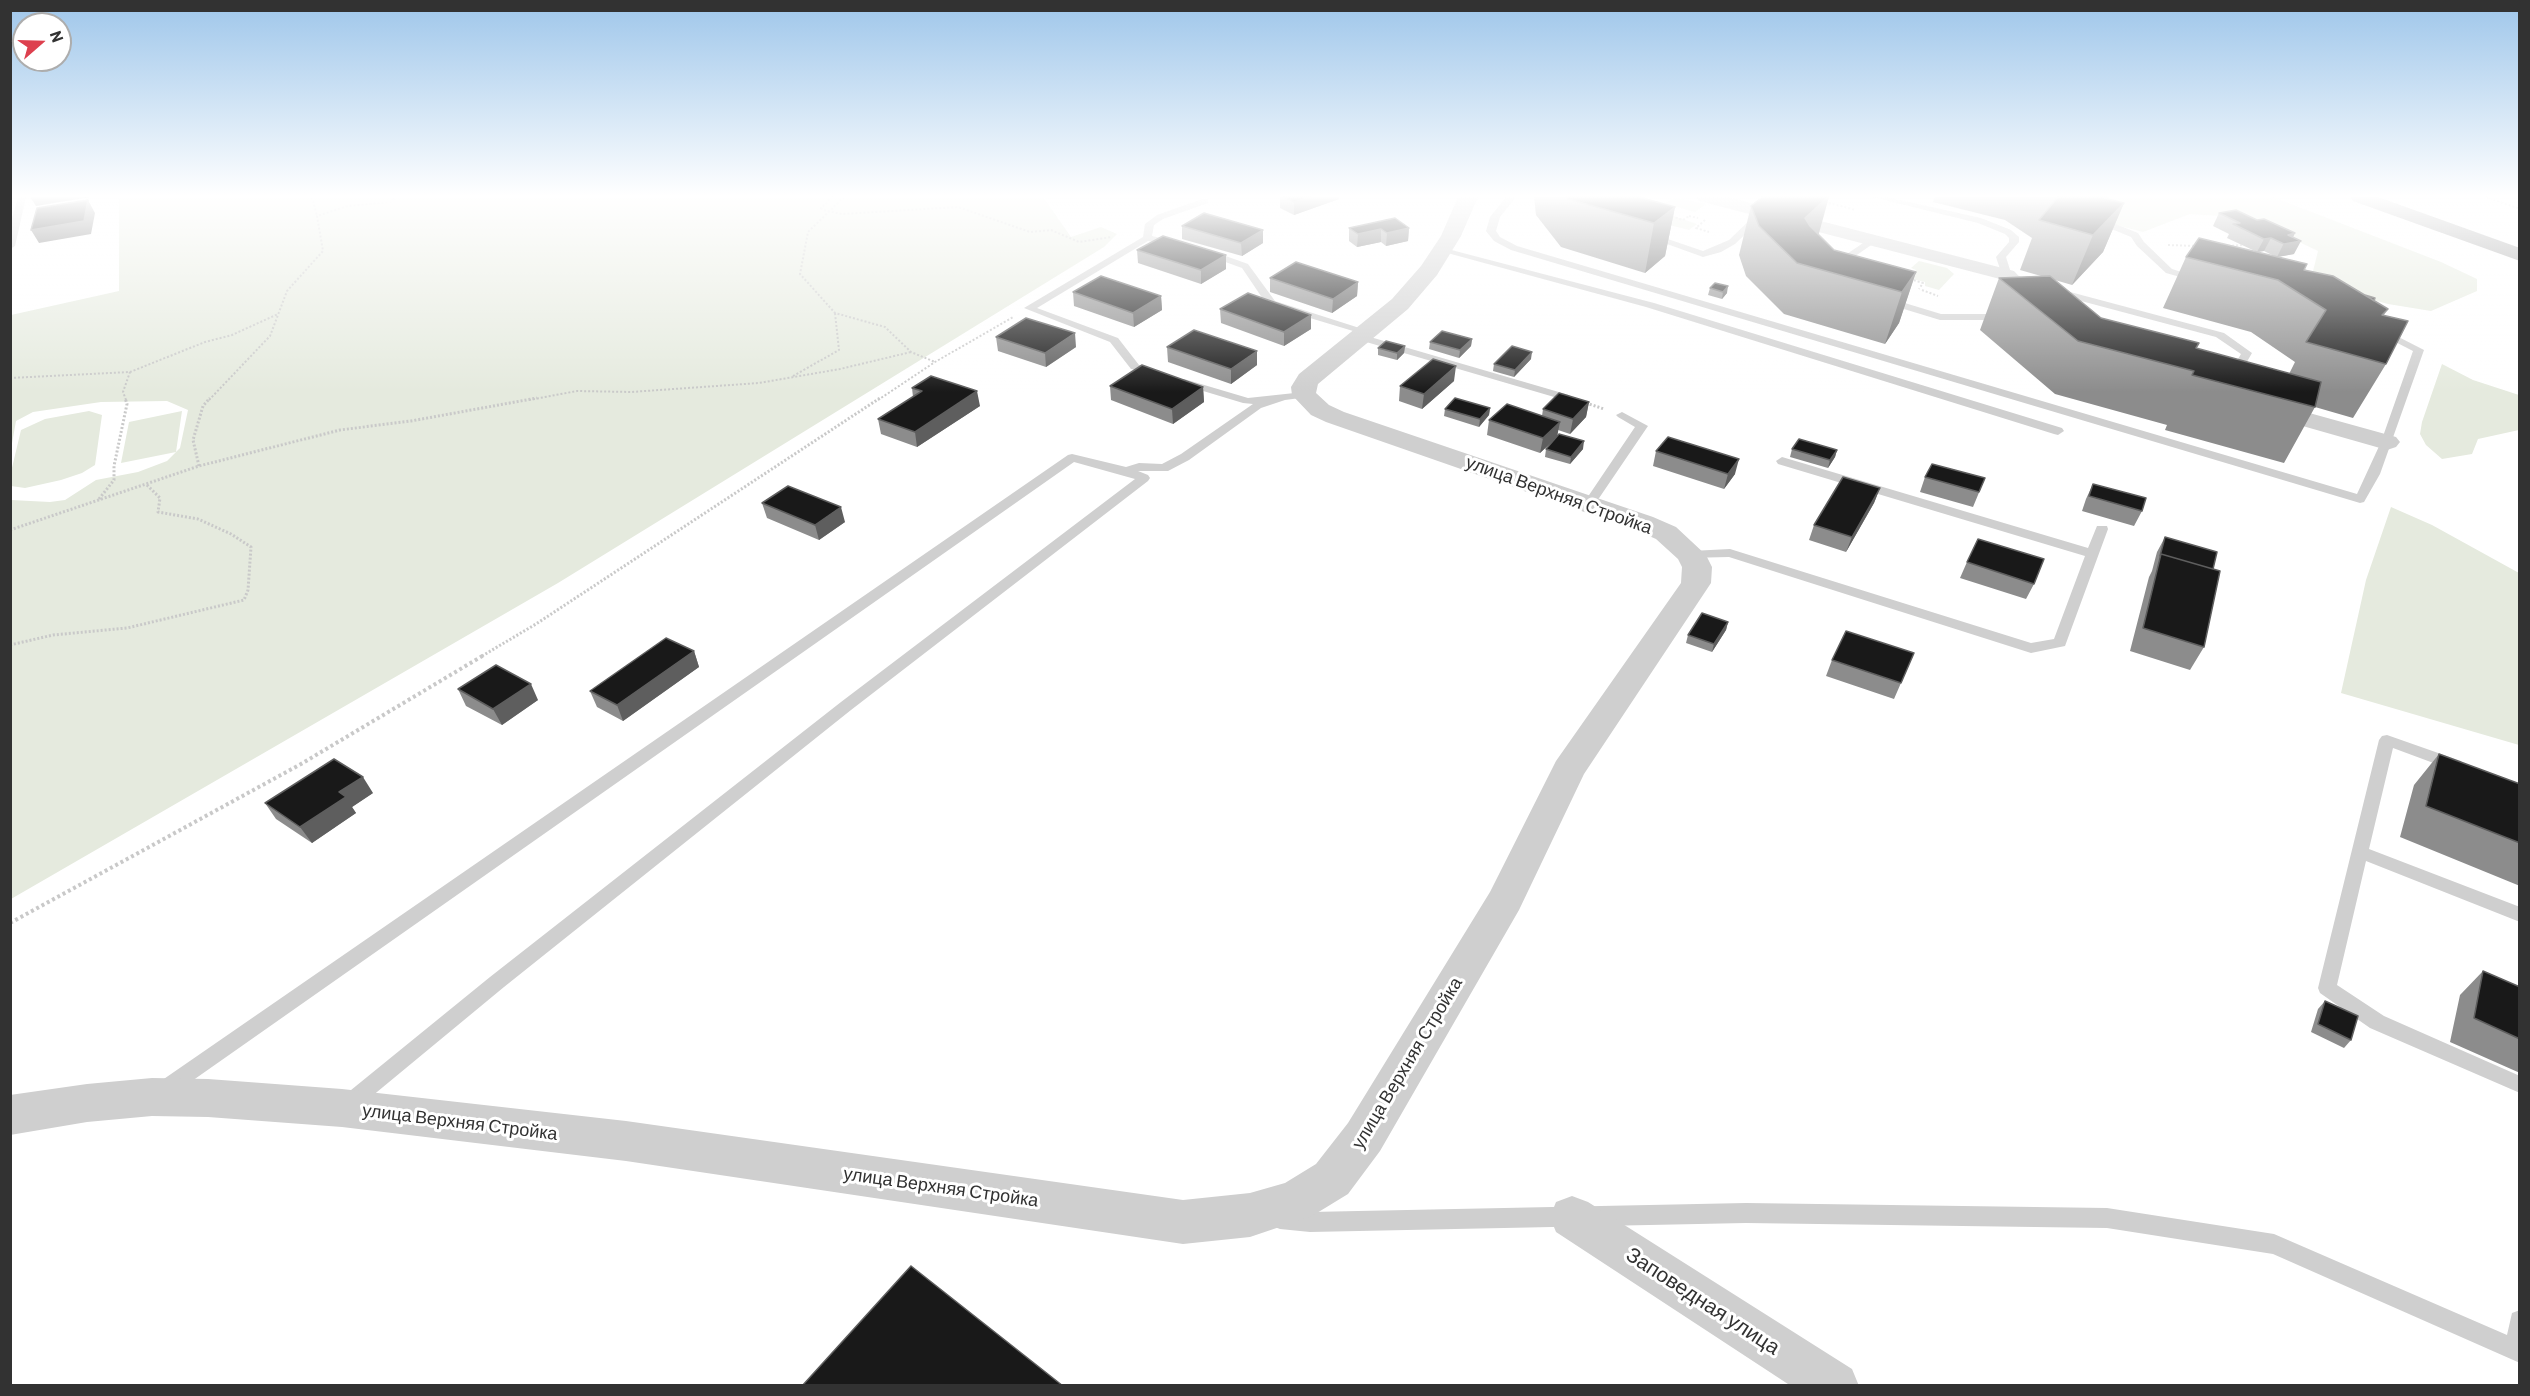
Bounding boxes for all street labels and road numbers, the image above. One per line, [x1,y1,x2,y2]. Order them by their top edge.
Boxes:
street label: улица Верхняя Стройка [1463,451,1655,539]
street label: улица Верхняя Стройка [1347,973,1467,1153]
street label: улица Верхняя Стройка [361,1099,559,1145]
street label: улица Верхняя Стройка [842,1163,1040,1211]
street label: Заповедная улица [1621,1242,1785,1360]

